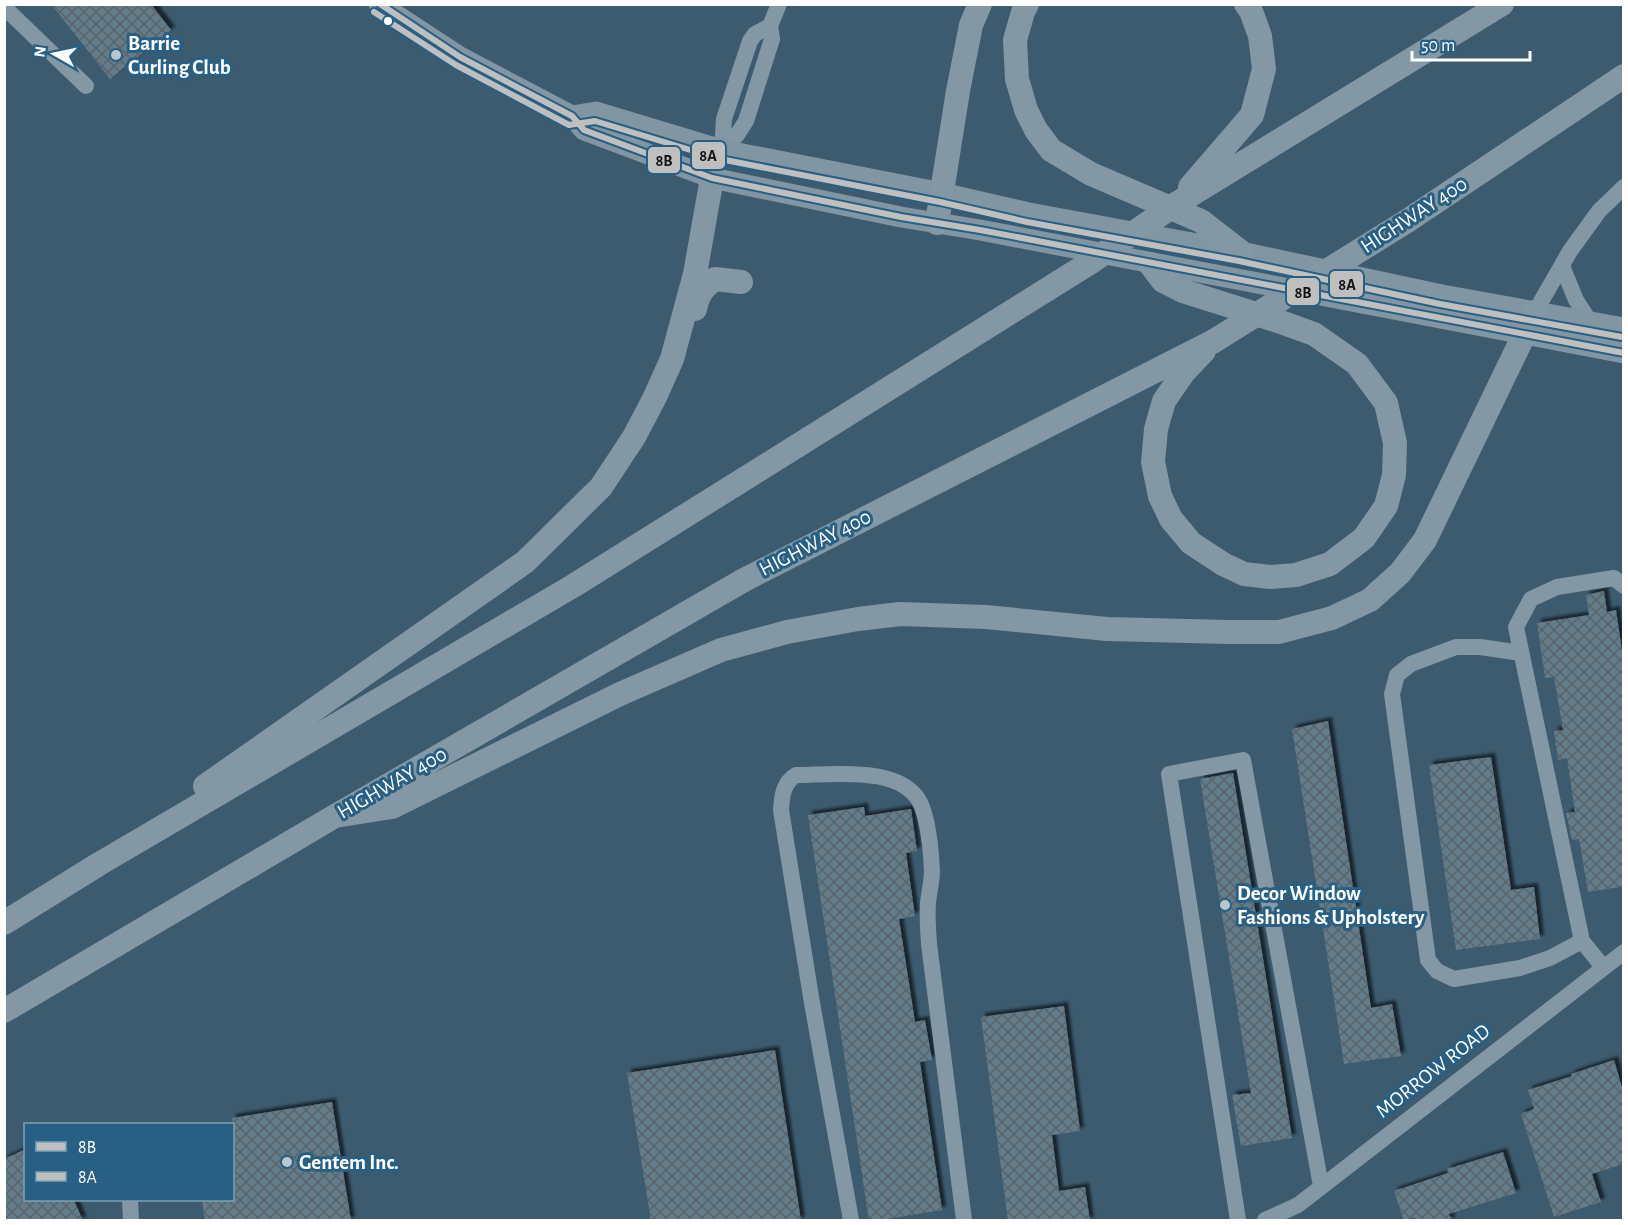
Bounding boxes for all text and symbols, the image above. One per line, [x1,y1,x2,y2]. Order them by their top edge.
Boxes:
unlabelled marker [382,15,394,27]
north arrow [24,24,84,84]
scale bar [1412,24,1530,62]
place label: Barrie Curling Club [128,33,231,78]
text: 50 m [1421,37,1455,55]
text: N [31,45,49,59]
marker: Barrie Curling Club [109,48,123,62]
line badge: 8A [691,141,726,170]
line badge: 8B [647,146,681,174]
text: 8A [699,148,717,164]
text: 8B [655,153,673,169]
street label: HIGHWAY 400 [1357,173,1471,257]
line badge: 8A [1329,270,1364,298]
line badge: 8B [1286,277,1320,306]
text: 8A [1338,277,1356,293]
text: 8B [1294,285,1312,301]
street label: HIGHWAY 400 [756,506,874,580]
street label: HIGHWAY 400 [334,743,450,823]
place label: Decor Window Fashions & Upholstery [1237,883,1425,928]
marker: Decor Window Fashions & Upholstery [1218,898,1232,912]
street label: MORROW ROAD [1372,1020,1494,1122]
legend [24,1123,234,1201]
text: 8B [78,1139,96,1157]
place label: Gentem Inc. [299,1152,399,1173]
marker: Gentem Inc. [280,1155,294,1169]
text: 8A [78,1169,98,1187]

